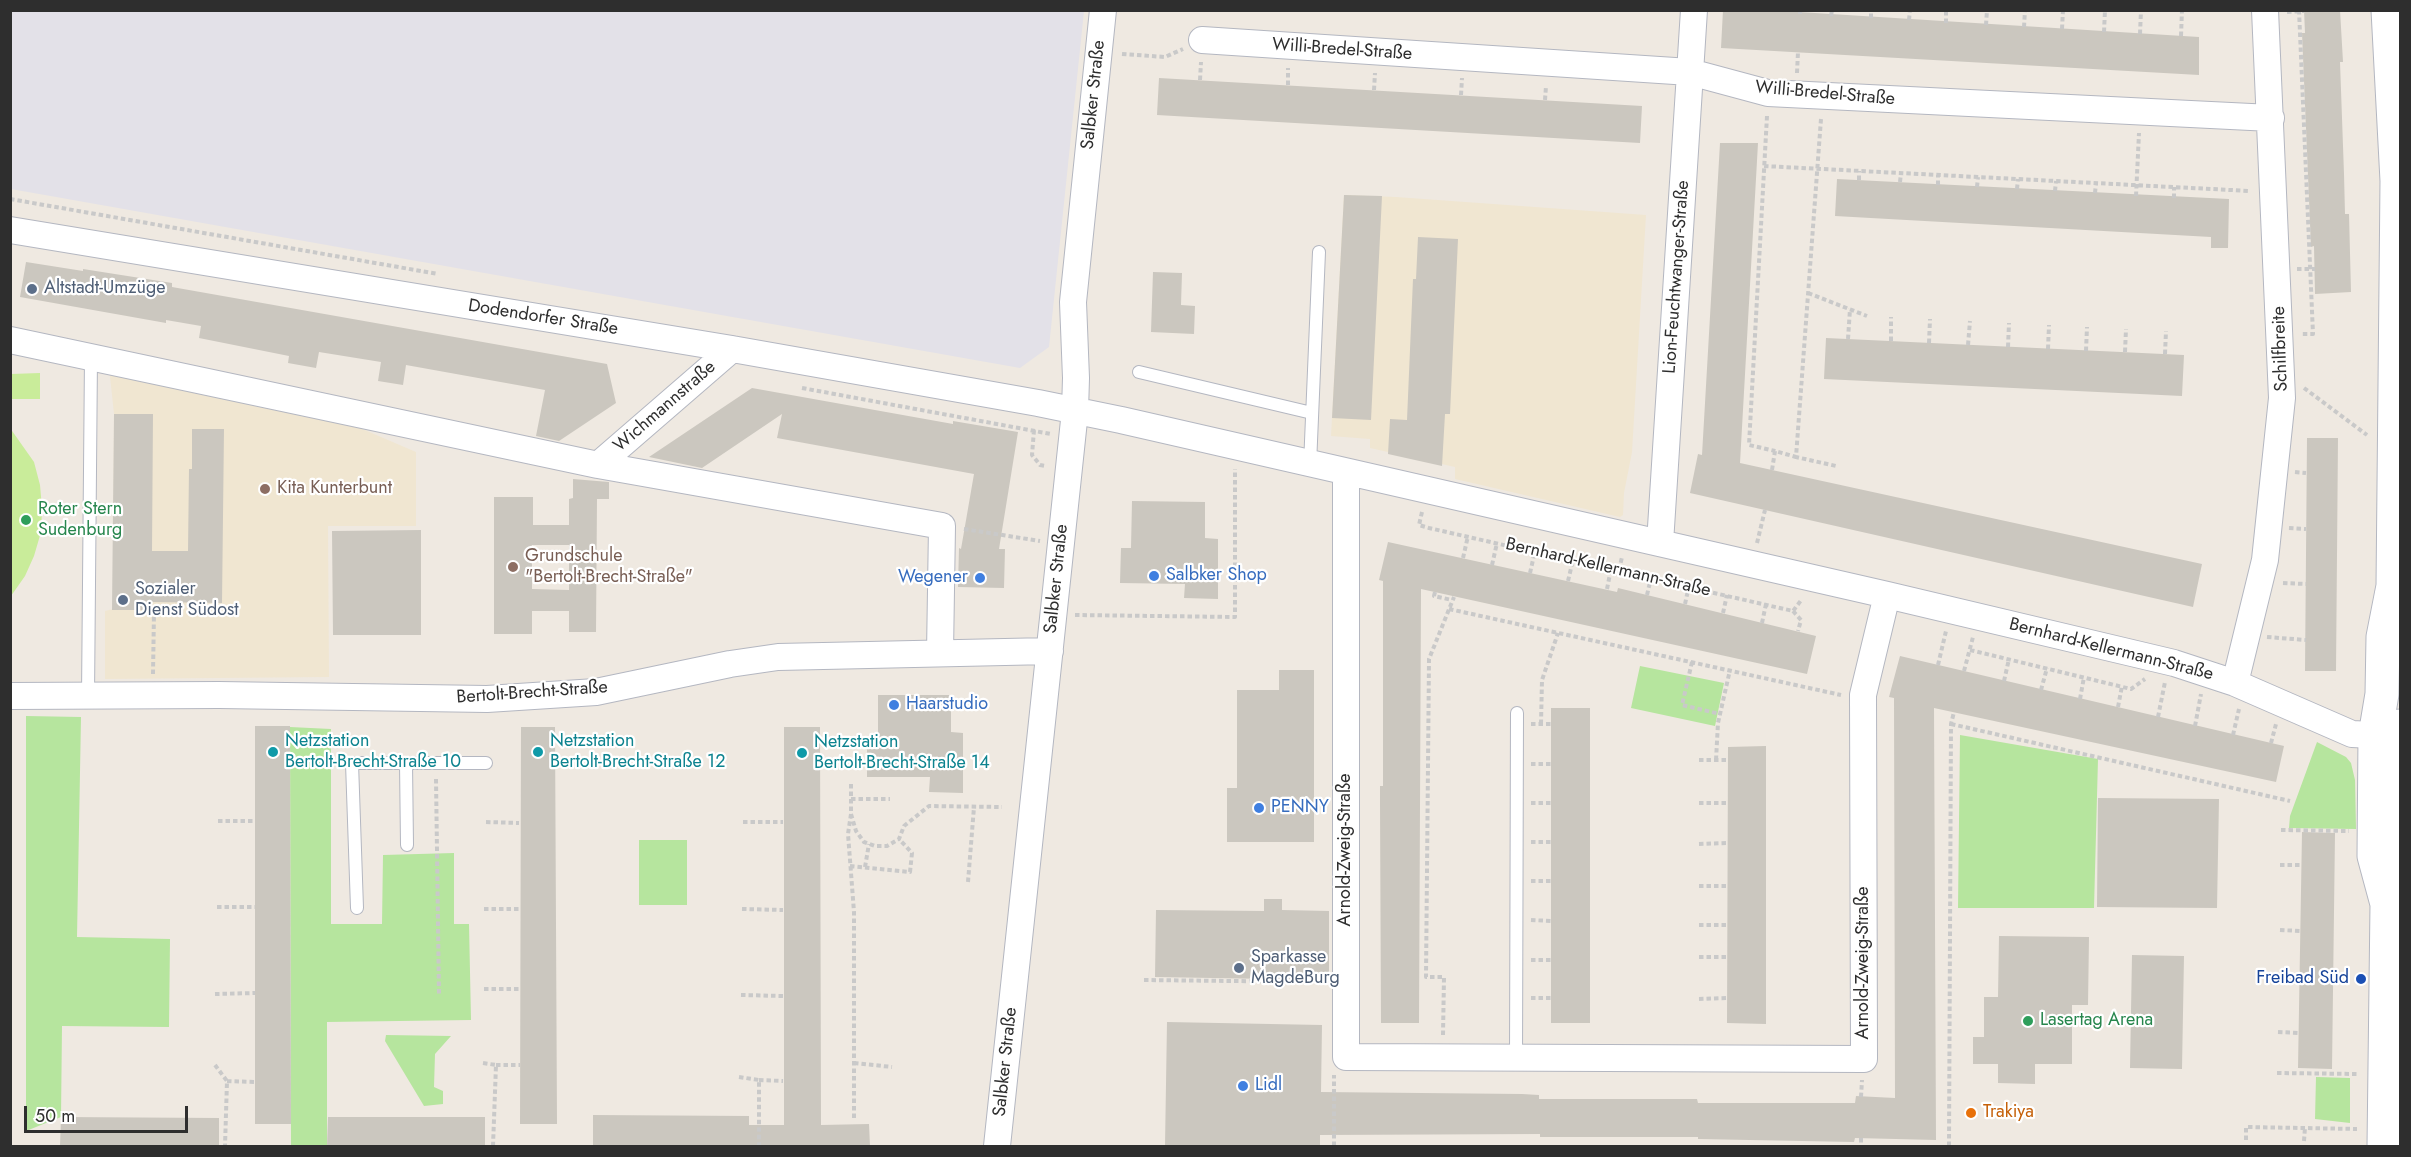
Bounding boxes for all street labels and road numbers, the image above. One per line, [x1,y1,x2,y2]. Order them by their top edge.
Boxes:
street label: Willi-Bredel-Straße [1271,34,1413,66]
street label: Salbker Straße [1078,39,1110,151]
street label: Willi-Bredel-Straße [1754,77,1896,111]
street label: Lion-Feuchtwanger-Straße [1659,180,1695,374]
street label: Dodendorfer Straße [466,295,620,341]
street label: Schilfbreite [2269,306,2293,392]
street label: Wichmannstraße [610,357,720,457]
street label: Salbker Straße [1041,523,1073,635]
street label: Bernhard-Kellermann-Straße [1503,534,1713,602]
street label: Bernhard-Kellermann-Straße [2007,614,2215,686]
street label: Bertolt-Brecht-Straße [456,677,608,709]
street label: Arnold-Zweig-Straße [1335,774,1357,926]
street label: Arnold-Zweig-Straße [1853,887,1875,1039]
street label: Salbker Straße [990,1006,1022,1118]

